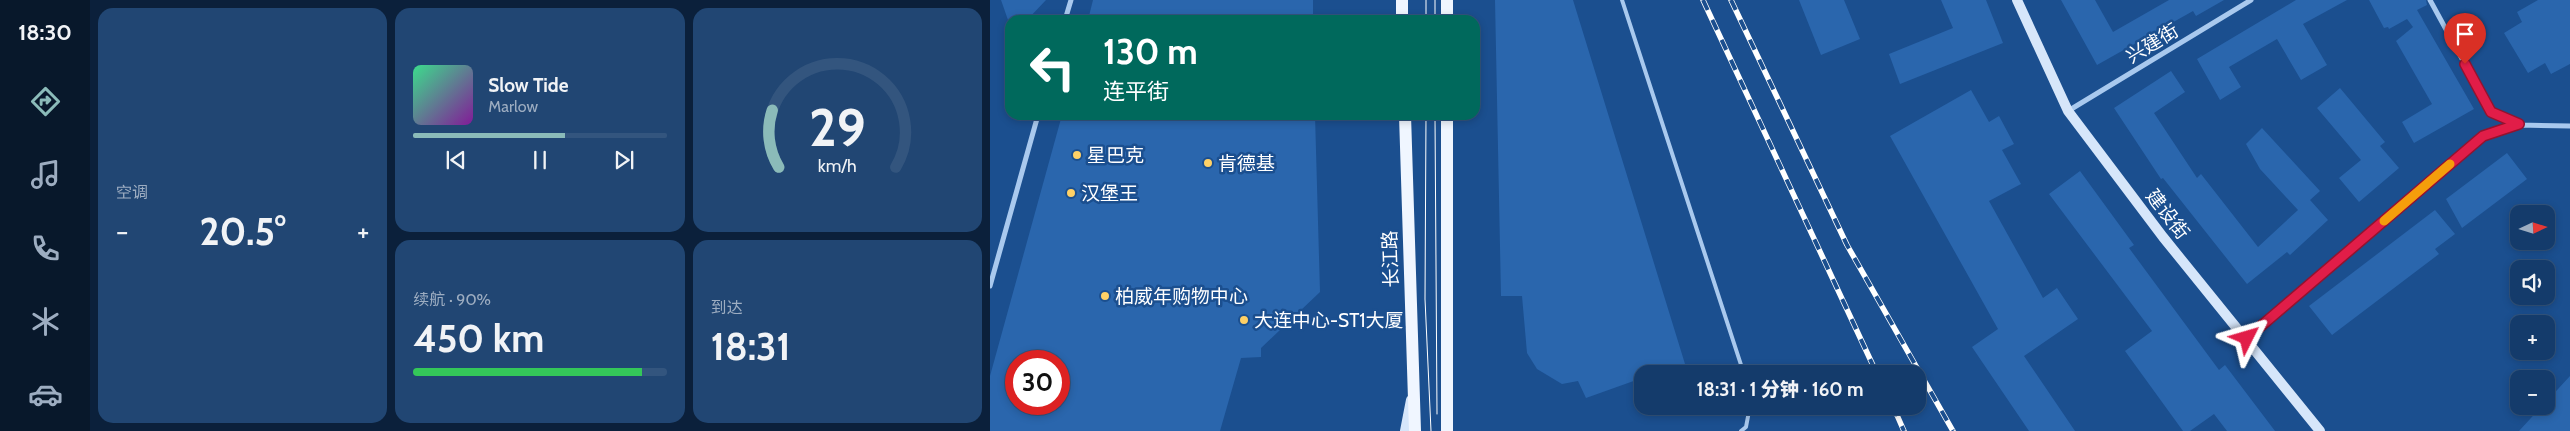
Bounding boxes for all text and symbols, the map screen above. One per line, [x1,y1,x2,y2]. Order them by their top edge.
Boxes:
pin [2444,13,2486,64]
text: 18:30 [18,19,72,46]
street label: 兴建街 [2122,19,2183,68]
icon: arrive [2451,20,2479,48]
text: 130 m [1103,30,1198,73]
icon: left [1020,35,1085,100]
text: Slow Tide [488,74,569,97]
text: 连平街 [1103,78,1169,105]
icon: directions [28,84,63,119]
text: 29 [809,96,866,159]
text: Marlow [488,97,538,116]
place label: 星巴克 [1087,144,1144,167]
icon: previous [442,146,470,174]
icon: pause [526,146,554,174]
icon: next [610,146,638,174]
marker: 星巴克 [1071,149,1083,161]
place label: 肯德基 [1218,152,1275,175]
text: km/h [818,155,857,176]
icon: music [28,157,63,192]
marker: 肯德基 [1202,157,1214,169]
place label: 汉堡王 [1081,182,1138,205]
text: 空调 [116,183,148,202]
street label: 建设街 [2141,185,2194,244]
marker: 汉堡王 [1065,187,1077,199]
north arrow [2510,205,2555,250]
map controls [2510,205,2555,415]
text: 20.5° [199,208,286,255]
text: − [116,214,128,248]
text: + [357,214,369,248]
street label: 长江路 [1378,230,1403,288]
icon: phone [28,231,63,266]
button: sound [2510,260,2555,305]
place label: 柏威年购物中心 [1115,285,1248,308]
text: 续航 · 90% [413,290,491,309]
marker: 柏威年购物中心 [1099,290,1111,302]
text: 到达 [711,298,743,317]
icon: climate [28,304,63,339]
place label: 大连中心-ST1大厦 [1254,309,1403,332]
position arrow [2220,311,2272,363]
marker: 大连中心-ST1大厦 [1238,314,1250,326]
text: 450 km [413,315,544,362]
button: + [2510,315,2555,360]
text: 18:31 [711,323,791,370]
speed limit sign: 30 [1005,350,1070,415]
button: − [2510,370,2555,415]
icon: car [28,377,63,412]
text: 18:31 · 1 分钟 · 160 m [1696,378,1864,401]

